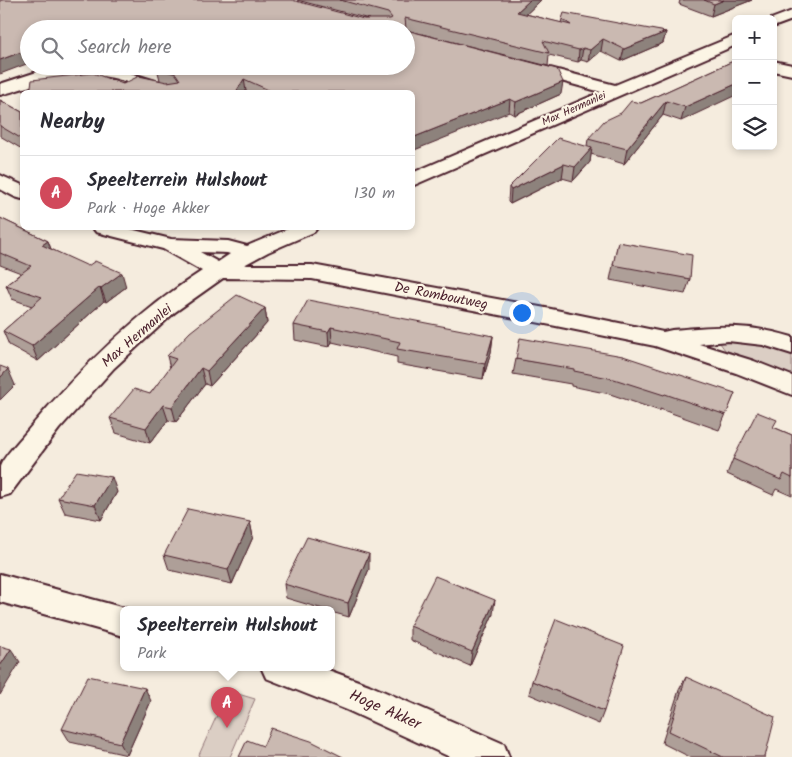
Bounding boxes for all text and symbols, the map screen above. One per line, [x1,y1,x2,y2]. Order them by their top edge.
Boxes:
map controls [732,15,777,150]
button: + [732,15,777,60]
search box [20,20,415,75]
text: Search here [78,33,172,63]
icon: search [38,34,66,62]
button: − [732,60,777,105]
street label: Max Hermanlei [539,87,610,131]
button: layers [732,105,777,150]
text: Nearby [40,106,105,139]
text: Speelterrein Hulshout [87,166,268,196]
text: A [51,181,61,206]
text: 130 m [354,181,395,206]
text: Park · Hoge Akker [87,196,209,221]
street label: De Romboutweg [392,276,490,316]
street label: Max Hermanlei [97,298,178,373]
your location [509,300,535,326]
popup [120,606,335,671]
text: Speelterrein Hulshout [137,611,318,641]
text: Park [137,641,166,666]
street label: Hoge Akker [345,683,427,738]
pin: A [211,687,243,728]

